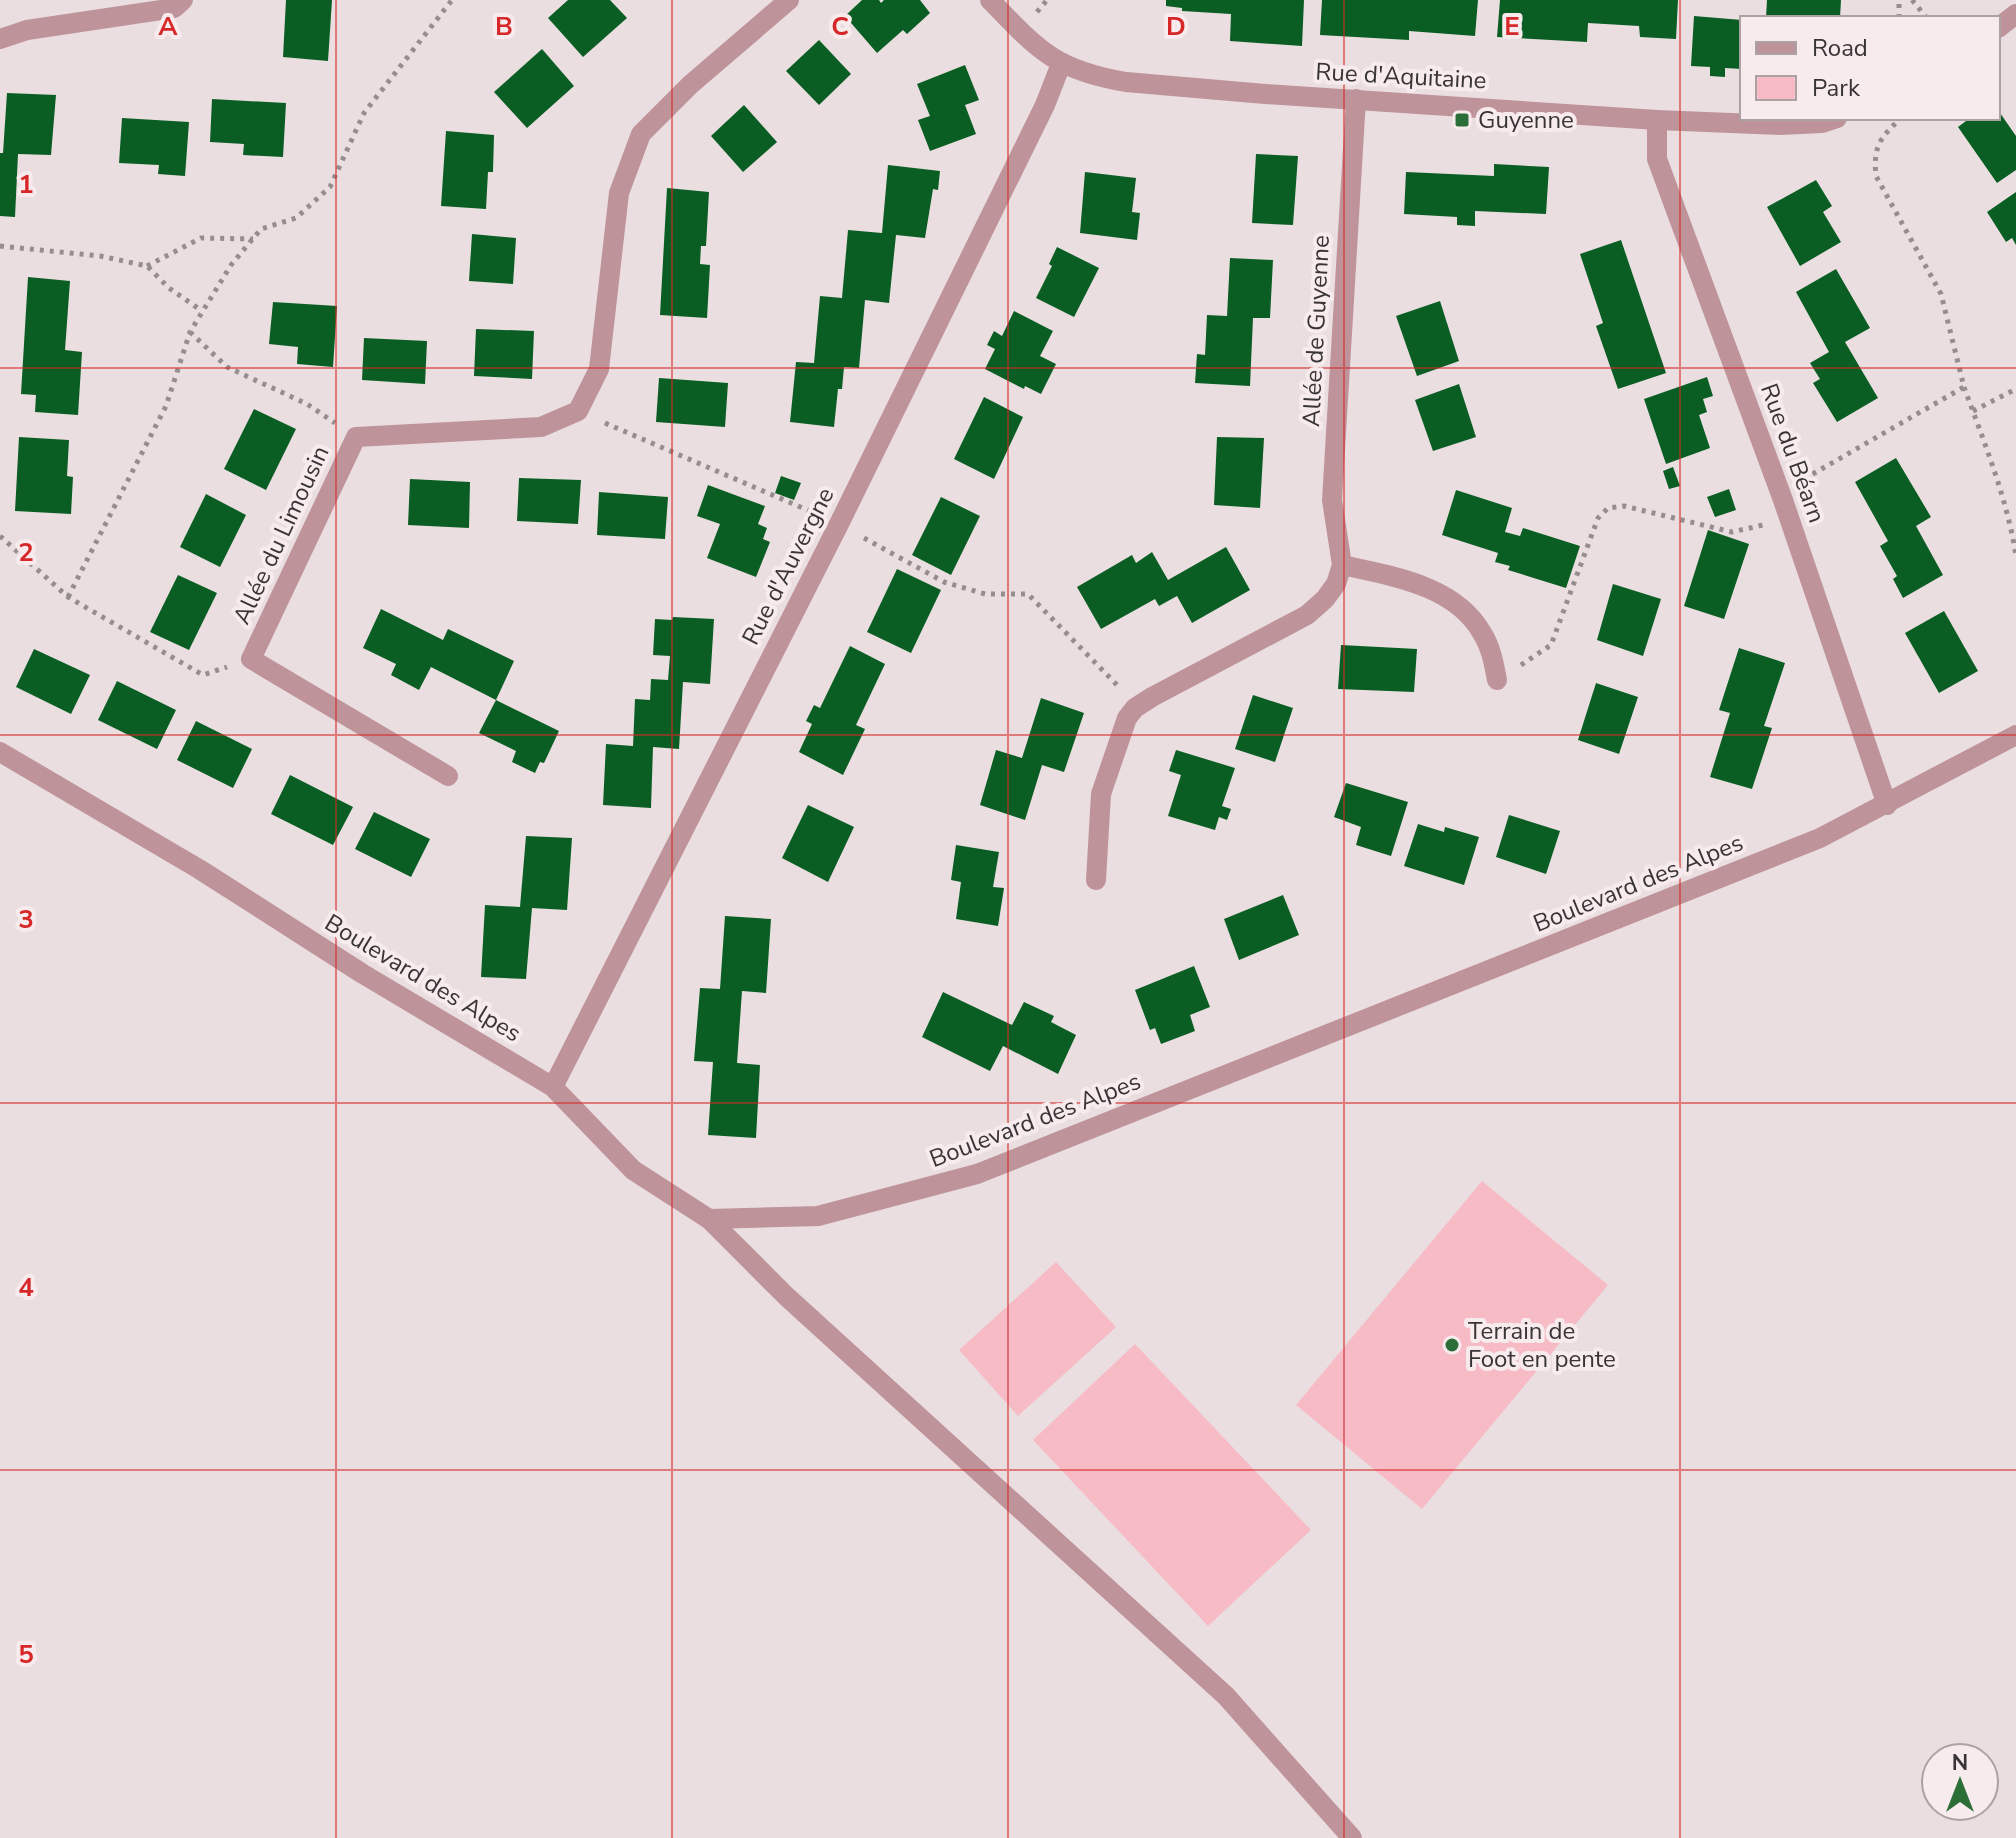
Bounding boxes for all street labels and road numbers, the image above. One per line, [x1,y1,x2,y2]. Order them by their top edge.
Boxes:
street label: Rue d'Aquitaine [1315,56,1487,96]
street label: Allée de Guyenne [1295,234,1337,428]
street label: Rue du Béarn [1753,379,1833,527]
street label: Allée du Limousin [226,441,336,629]
street label: Rue d'Auvergne [735,482,841,650]
street label: Boulevard des Alpes [1528,826,1748,940]
street label: Boulevard des Alpes [319,907,527,1049]
street label: Boulevard des Alpes [925,1065,1145,1175]

